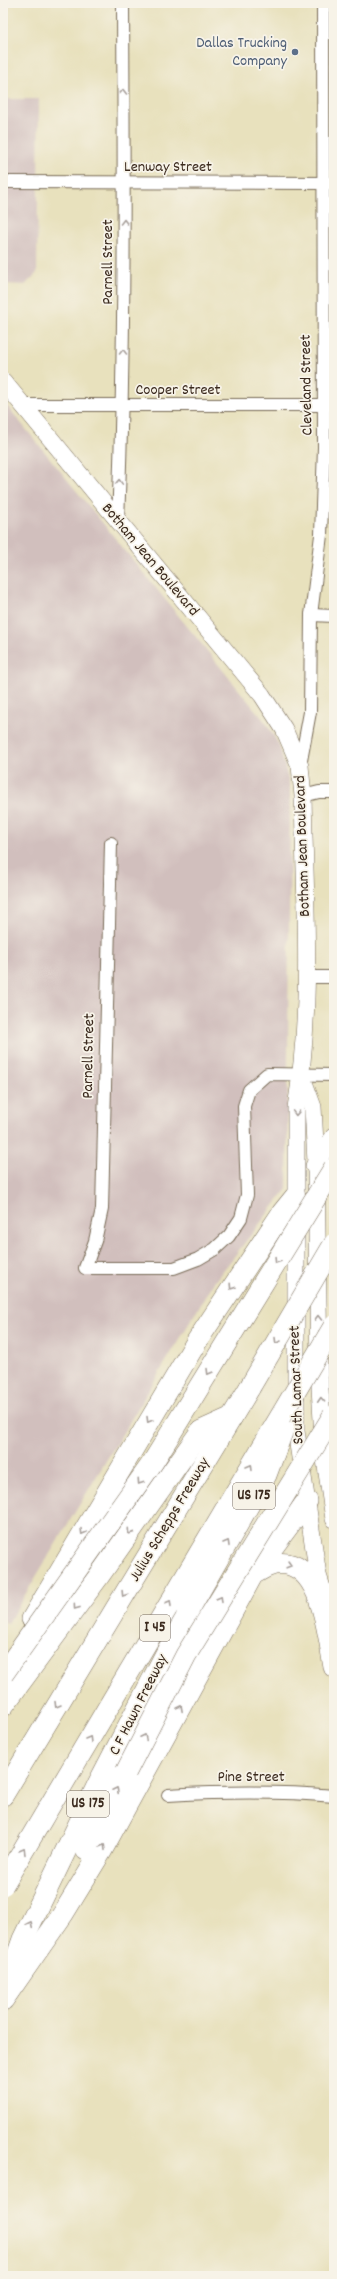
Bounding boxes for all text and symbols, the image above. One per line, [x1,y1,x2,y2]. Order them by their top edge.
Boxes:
place label: Dallas Trucking Company [196,32,288,73]
marker: Dallas Trucking Company [290,47,300,57]
one-way arrow [119,89,128,95]
street label: Lenway Street [124,156,212,179]
street label: Parnell Street [97,219,120,305]
one-way arrow [120,219,128,225]
street label: Cleveland Street [295,334,319,436]
one-way arrow [119,349,127,355]
street label: Cooper Street [135,379,221,402]
one-way arrow [115,479,123,485]
street label: Botham Jean Boulevard [96,498,204,622]
street label: Botham Jean Boulevard [289,775,317,917]
street label: Parnell Street [77,1013,101,1099]
one-way arrow [292,1110,300,1116]
one-way arrow [274,1257,281,1264]
one-way arrow [230,1283,237,1290]
one-way arrow [314,1315,322,1321]
street label: South Lamar Street [283,1325,311,1445]
one-way arrow [274,1337,281,1344]
one-way arrow [206,1368,213,1375]
one-way arrow [316,1397,325,1403]
one-way arrow [146,1416,153,1423]
street label: Julius Schepps Freeway [124,1453,216,1586]
one-way arrow [245,1464,252,1471]
one-way arrow [137,1478,145,1485]
road number: US 175 [233,1483,275,1509]
one-way arrow [128,1527,135,1534]
one-way arrow [80,1528,87,1535]
one-way arrow [223,1539,230,1547]
one-way arrow [286,1561,293,1569]
one-way arrow [122,1590,129,1597]
one-way arrow [216,1596,223,1603]
one-way arrow [165,1600,172,1607]
one-way arrow [74,1603,81,1610]
road number: I 45 [140,1615,170,1641]
street label: C F Hawn Freeway [104,1650,175,1760]
one-way arrow [54,1701,61,1708]
one-way arrow [175,1705,182,1712]
one-way arrow [139,1734,146,1741]
one-way arrow [84,1736,92,1743]
street label: Pine Street [217,1766,285,1789]
one-way arrow [111,1787,119,1795]
road number: US 175 [67,1791,109,1817]
one-way arrow [99,1844,106,1852]
one-way arrow [18,1848,25,1855]
one-way arrow [25,1921,33,1928]

